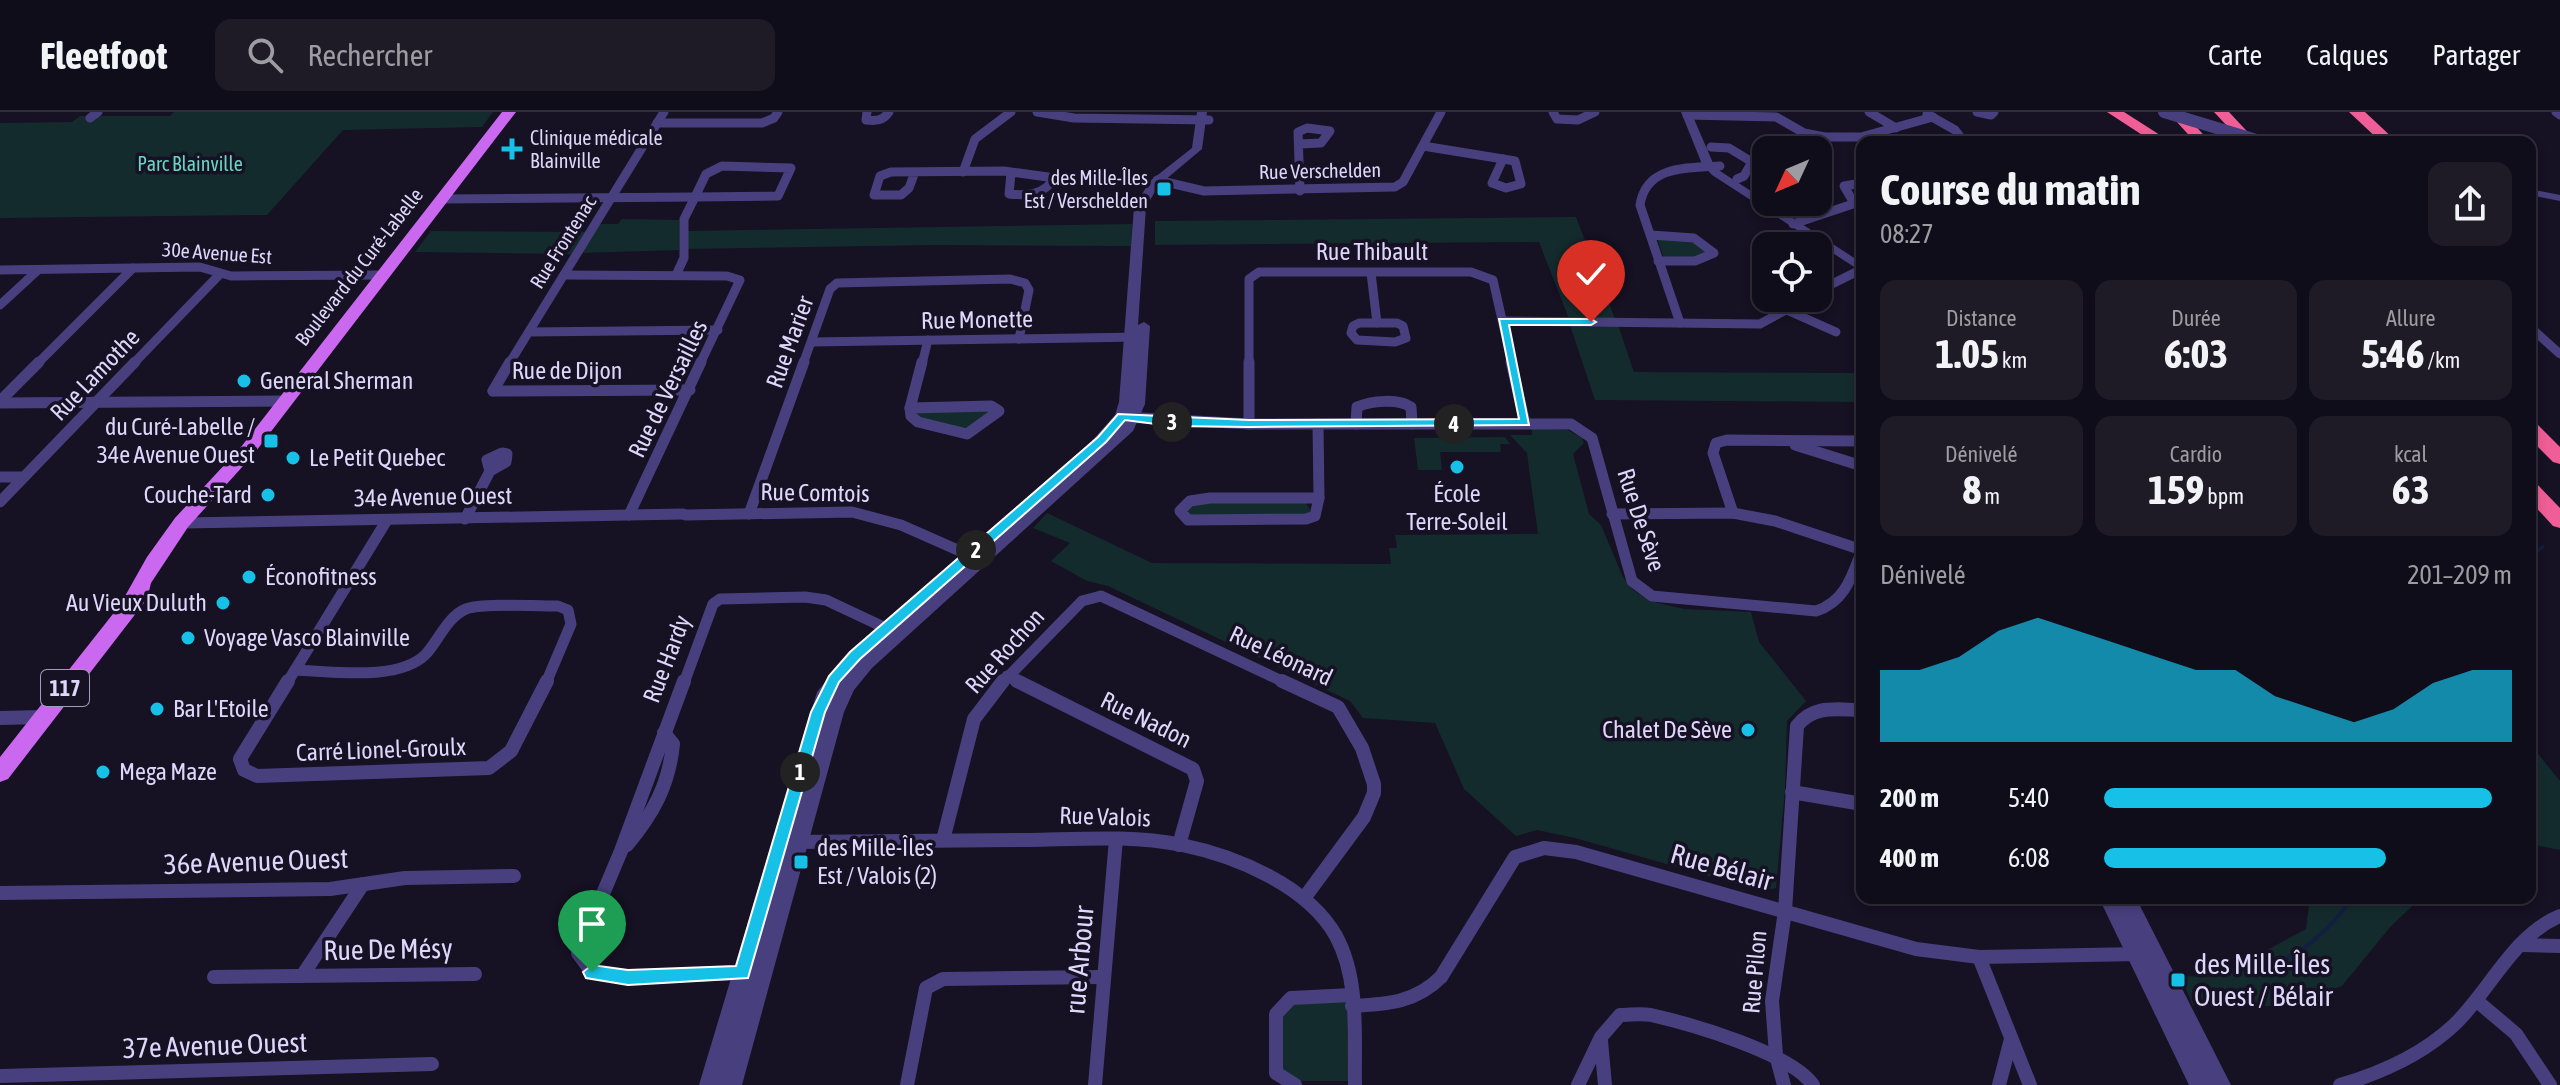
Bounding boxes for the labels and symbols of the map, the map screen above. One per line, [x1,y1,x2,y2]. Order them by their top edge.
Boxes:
place label: Clinique médicale Blainville [530,126,663,172]
north arrow [1752,136,1832,216]
marker: Clinique médicale Blainville [501,138,523,160]
park label: Parc Blainville [137,152,243,175]
street label: Rue Verschelden [1259,158,1381,183]
place label: des Mille-Îles Est / Verschelden [1024,166,1148,212]
marker: des Mille-Îles Est / Verschelden [1155,180,1173,198]
street label: Boulevard du Curé-Labelle [290,183,427,350]
street label: Rue Frontenac [525,191,601,292]
street label: 30e Avenue Est [161,237,273,268]
street label: Rue Thibault [1316,238,1428,265]
pin [1557,240,1625,322]
street label: Rue Marier [760,291,819,391]
street label: Rue Monette [921,305,1033,334]
street label: Rue de Versailles [623,316,712,462]
street label: Rue Lamothe [45,323,145,426]
street label: Rue de Dijon [512,357,622,384]
place label: General Sherman [260,367,413,394]
marker: General Sherman [235,372,253,390]
pin: 3 [1152,402,1192,442]
pin: 4 [1434,404,1474,444]
place label: du Curé-Labelle / 34e Avenue Ouest [97,413,255,468]
marker: du Curé-Labelle / 34e Avenue Ouest [262,432,280,450]
place label: Le Petit Quebec [309,444,445,471]
marker: Le Petit Quebec [284,449,302,467]
marker: École Terre-Soleil [1448,458,1466,476]
street label: Rue De Sève [1612,465,1671,575]
street label: Rue Comtois [760,478,870,507]
place label: École Terre-Soleil [1406,480,1508,535]
place label: Couche-Tard [144,481,252,508]
street label: 34e Avenue Ouest [354,482,512,511]
marker: Couche-Tard [259,486,277,504]
pin: 2 [956,530,996,570]
place label: Éconofitness [265,563,377,590]
marker: Éconofitness [240,568,258,586]
place label: Au Vieux Duluth [66,589,207,616]
marker: Au Vieux Duluth [214,594,232,612]
street label: Rue Rochon [960,603,1050,699]
street label: Rue Hardy [638,611,696,706]
street label: Rue Léonard [1225,620,1337,691]
place label: Voyage Vasco Blainville [204,624,410,651]
marker: Voyage Vasco Blainville [179,629,197,647]
road number: 117 [41,670,89,706]
street label: Rue Nadon [1097,686,1196,753]
place label: Bar L'Etoile [173,695,269,722]
marker: Bar L'Etoile [148,700,166,718]
place label: Chalet De Sève [1602,716,1732,743]
marker: Chalet De Sève [1739,721,1757,739]
street label: Carré Lionel-Groulx [296,733,467,766]
pin: 1 [780,752,820,792]
place label: Mega Maze [119,758,217,785]
marker: Mega Maze [94,763,112,781]
street label: Rue Valois [1059,801,1151,832]
place label: des Mille-Îles Est / Valois (2) [817,834,937,889]
street label: Rue Bélair [1667,837,1778,897]
street label: 36e Avenue Ouest [163,842,349,880]
marker: des Mille-Îles Est / Valois (2) [792,853,810,871]
pin [558,890,626,972]
street label: rue Arbour [1058,904,1100,1015]
street label: Rue Pilon [1737,929,1772,1015]
street label: Rue De Mésy [323,932,453,966]
place label: des Mille-Îles Ouest / Bélair [2194,948,2334,1012]
marker: des Mille-Îles Ouest / Bélair [2169,971,2187,989]
street label: 37e Avenue Ouest [122,1026,308,1064]

